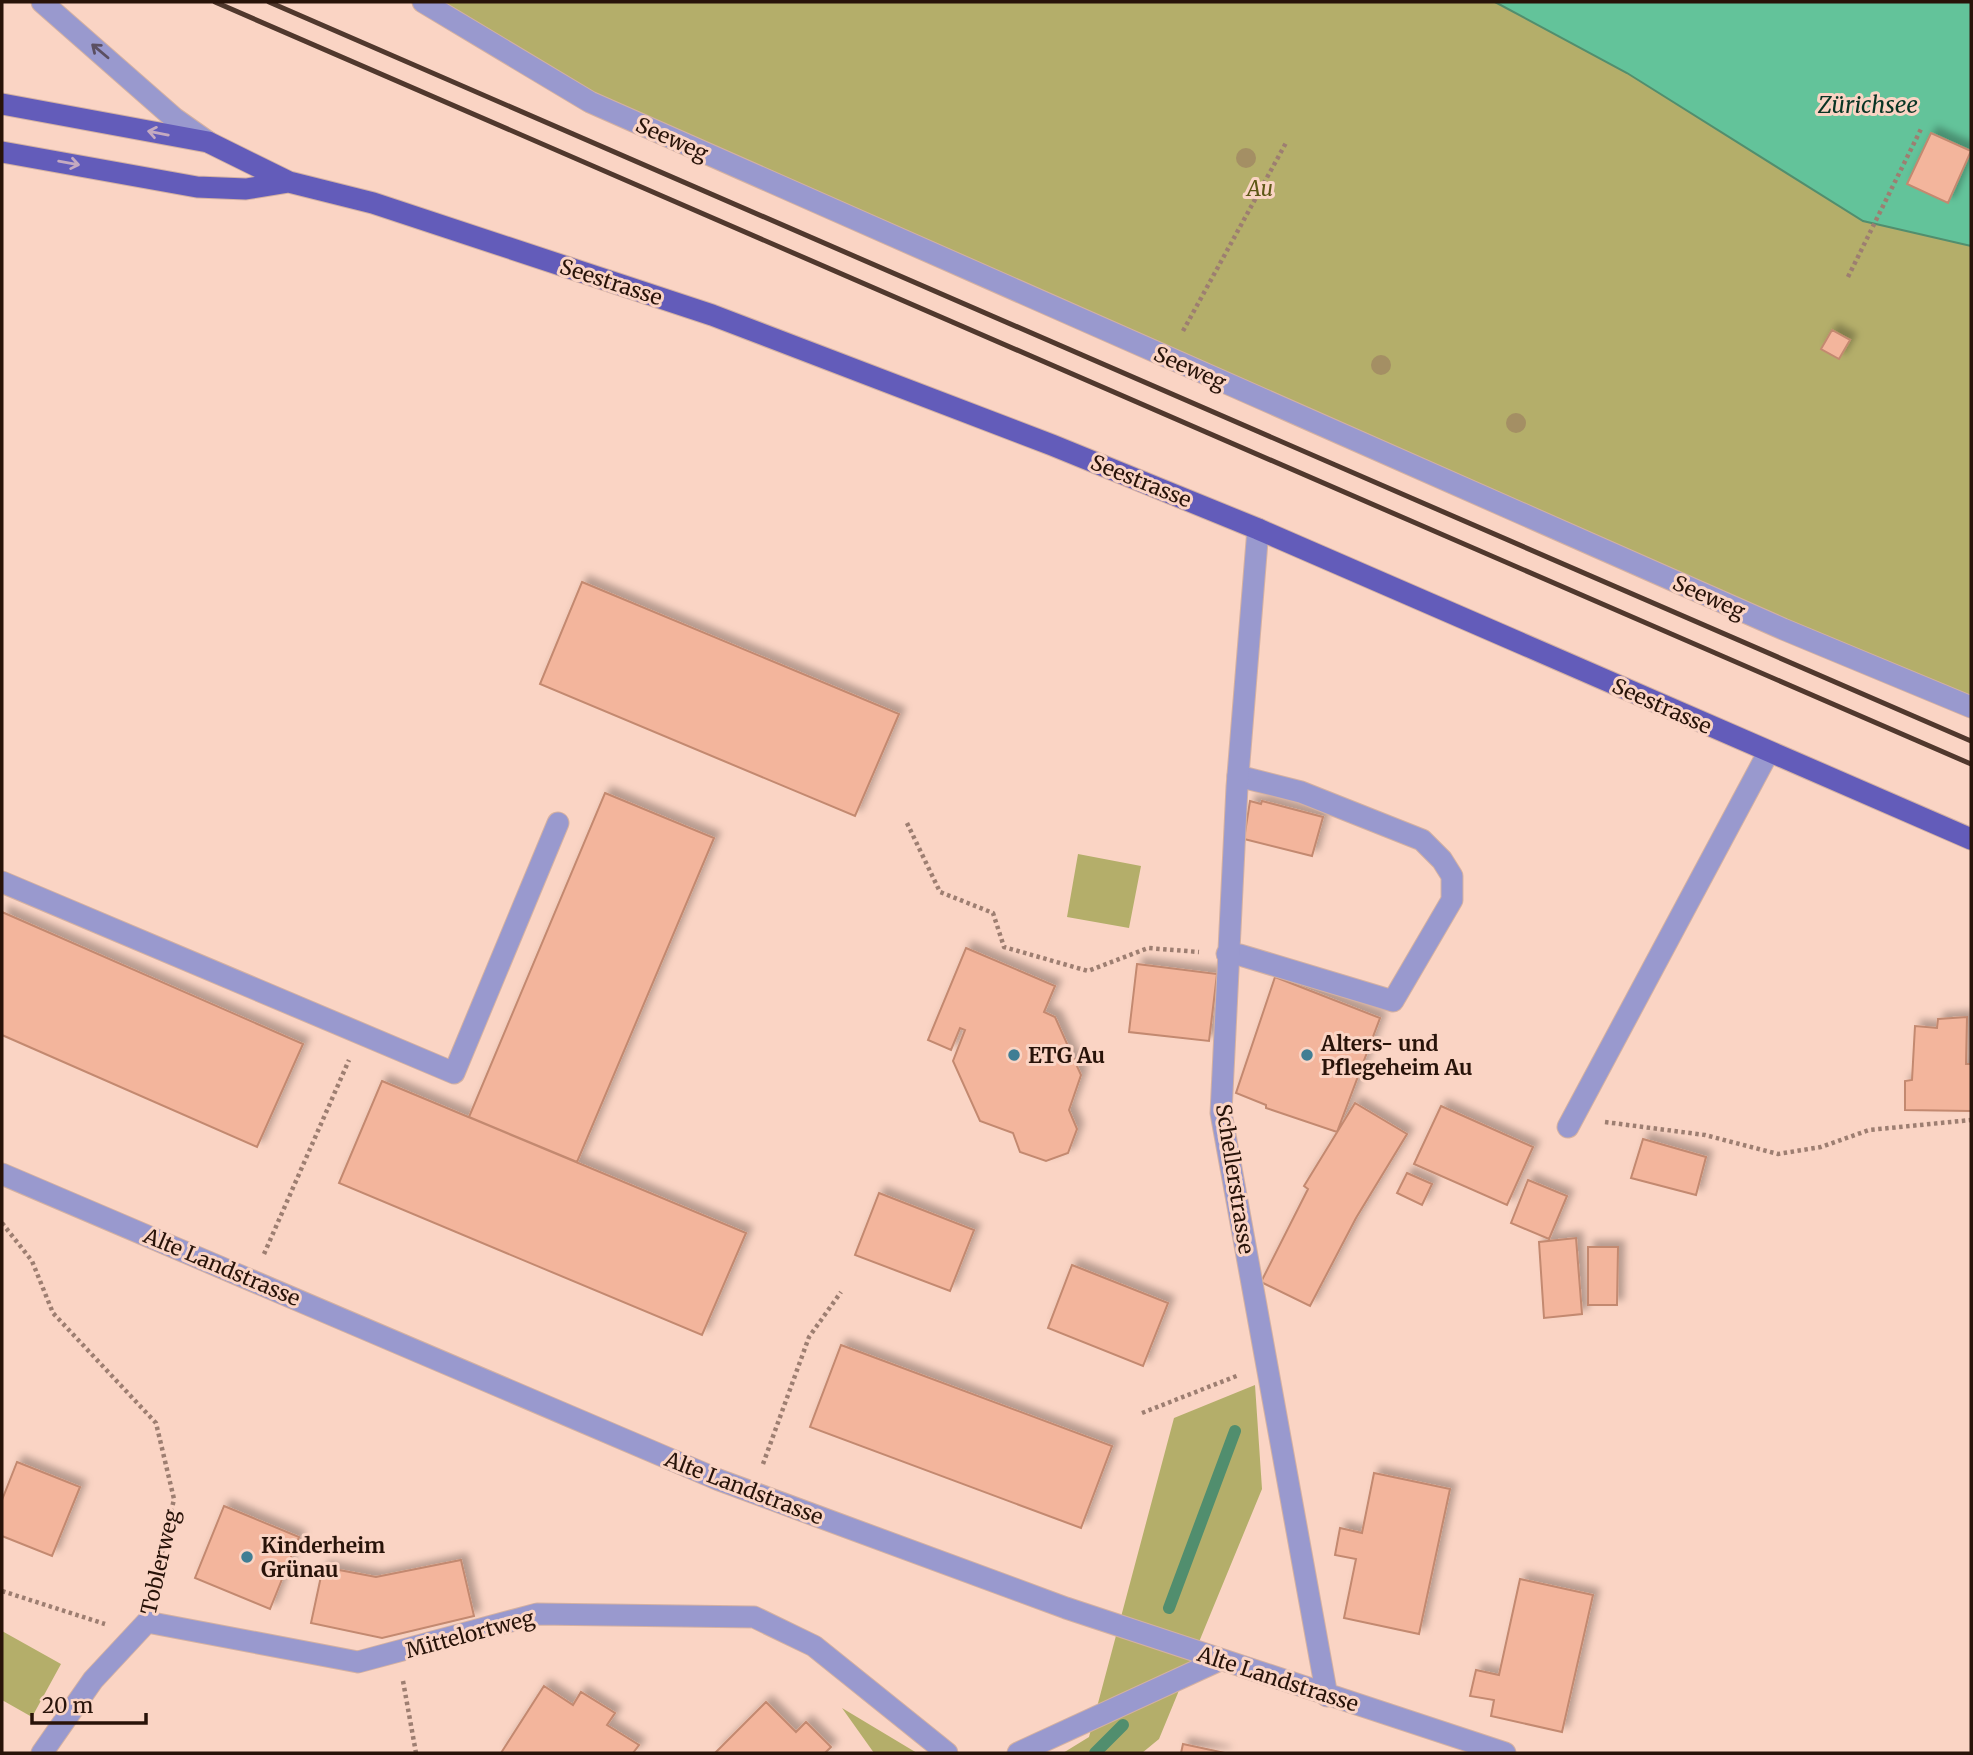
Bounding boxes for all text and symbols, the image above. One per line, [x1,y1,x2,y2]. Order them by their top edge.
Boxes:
one-way arrow [91,43,109,59]
water label: Zürichsee [1817,90,1918,119]
street label: Seeweg [631,111,713,167]
one-way arrow [147,125,170,139]
one-way arrow [57,157,80,170]
park label: Au [1245,175,1273,202]
street label: Seestrasse [556,253,666,311]
street label: Seeweg [1149,340,1231,396]
street label: Seestrasse [1087,449,1195,513]
street label: Seeweg [1668,569,1750,625]
street label: Seestrasse [1608,672,1716,740]
place label: Alters- und Pflegeheim Au [1320,1030,1473,1081]
place label: ETG Au [1028,1042,1105,1069]
marker: ETG Au [1006,1047,1022,1063]
marker: Alters- und Pflegeheim Au [1299,1047,1315,1063]
street label: Schellerstrasse [1210,1102,1260,1256]
street label: Alte Landstrasse [139,1221,304,1312]
street label: Alte Landstrasse [660,1445,827,1531]
street label: Toblerweg [135,1506,185,1617]
place label: Kinderheim Grünau [261,1532,385,1583]
marker: Kinderheim Grünau [239,1549,255,1565]
street label: Mittelortweg [403,1604,538,1664]
street label: Alte Landstrasse [1193,1640,1362,1718]
scale bar [32,1682,145,1726]
text: 20 m [42,1692,94,1719]

